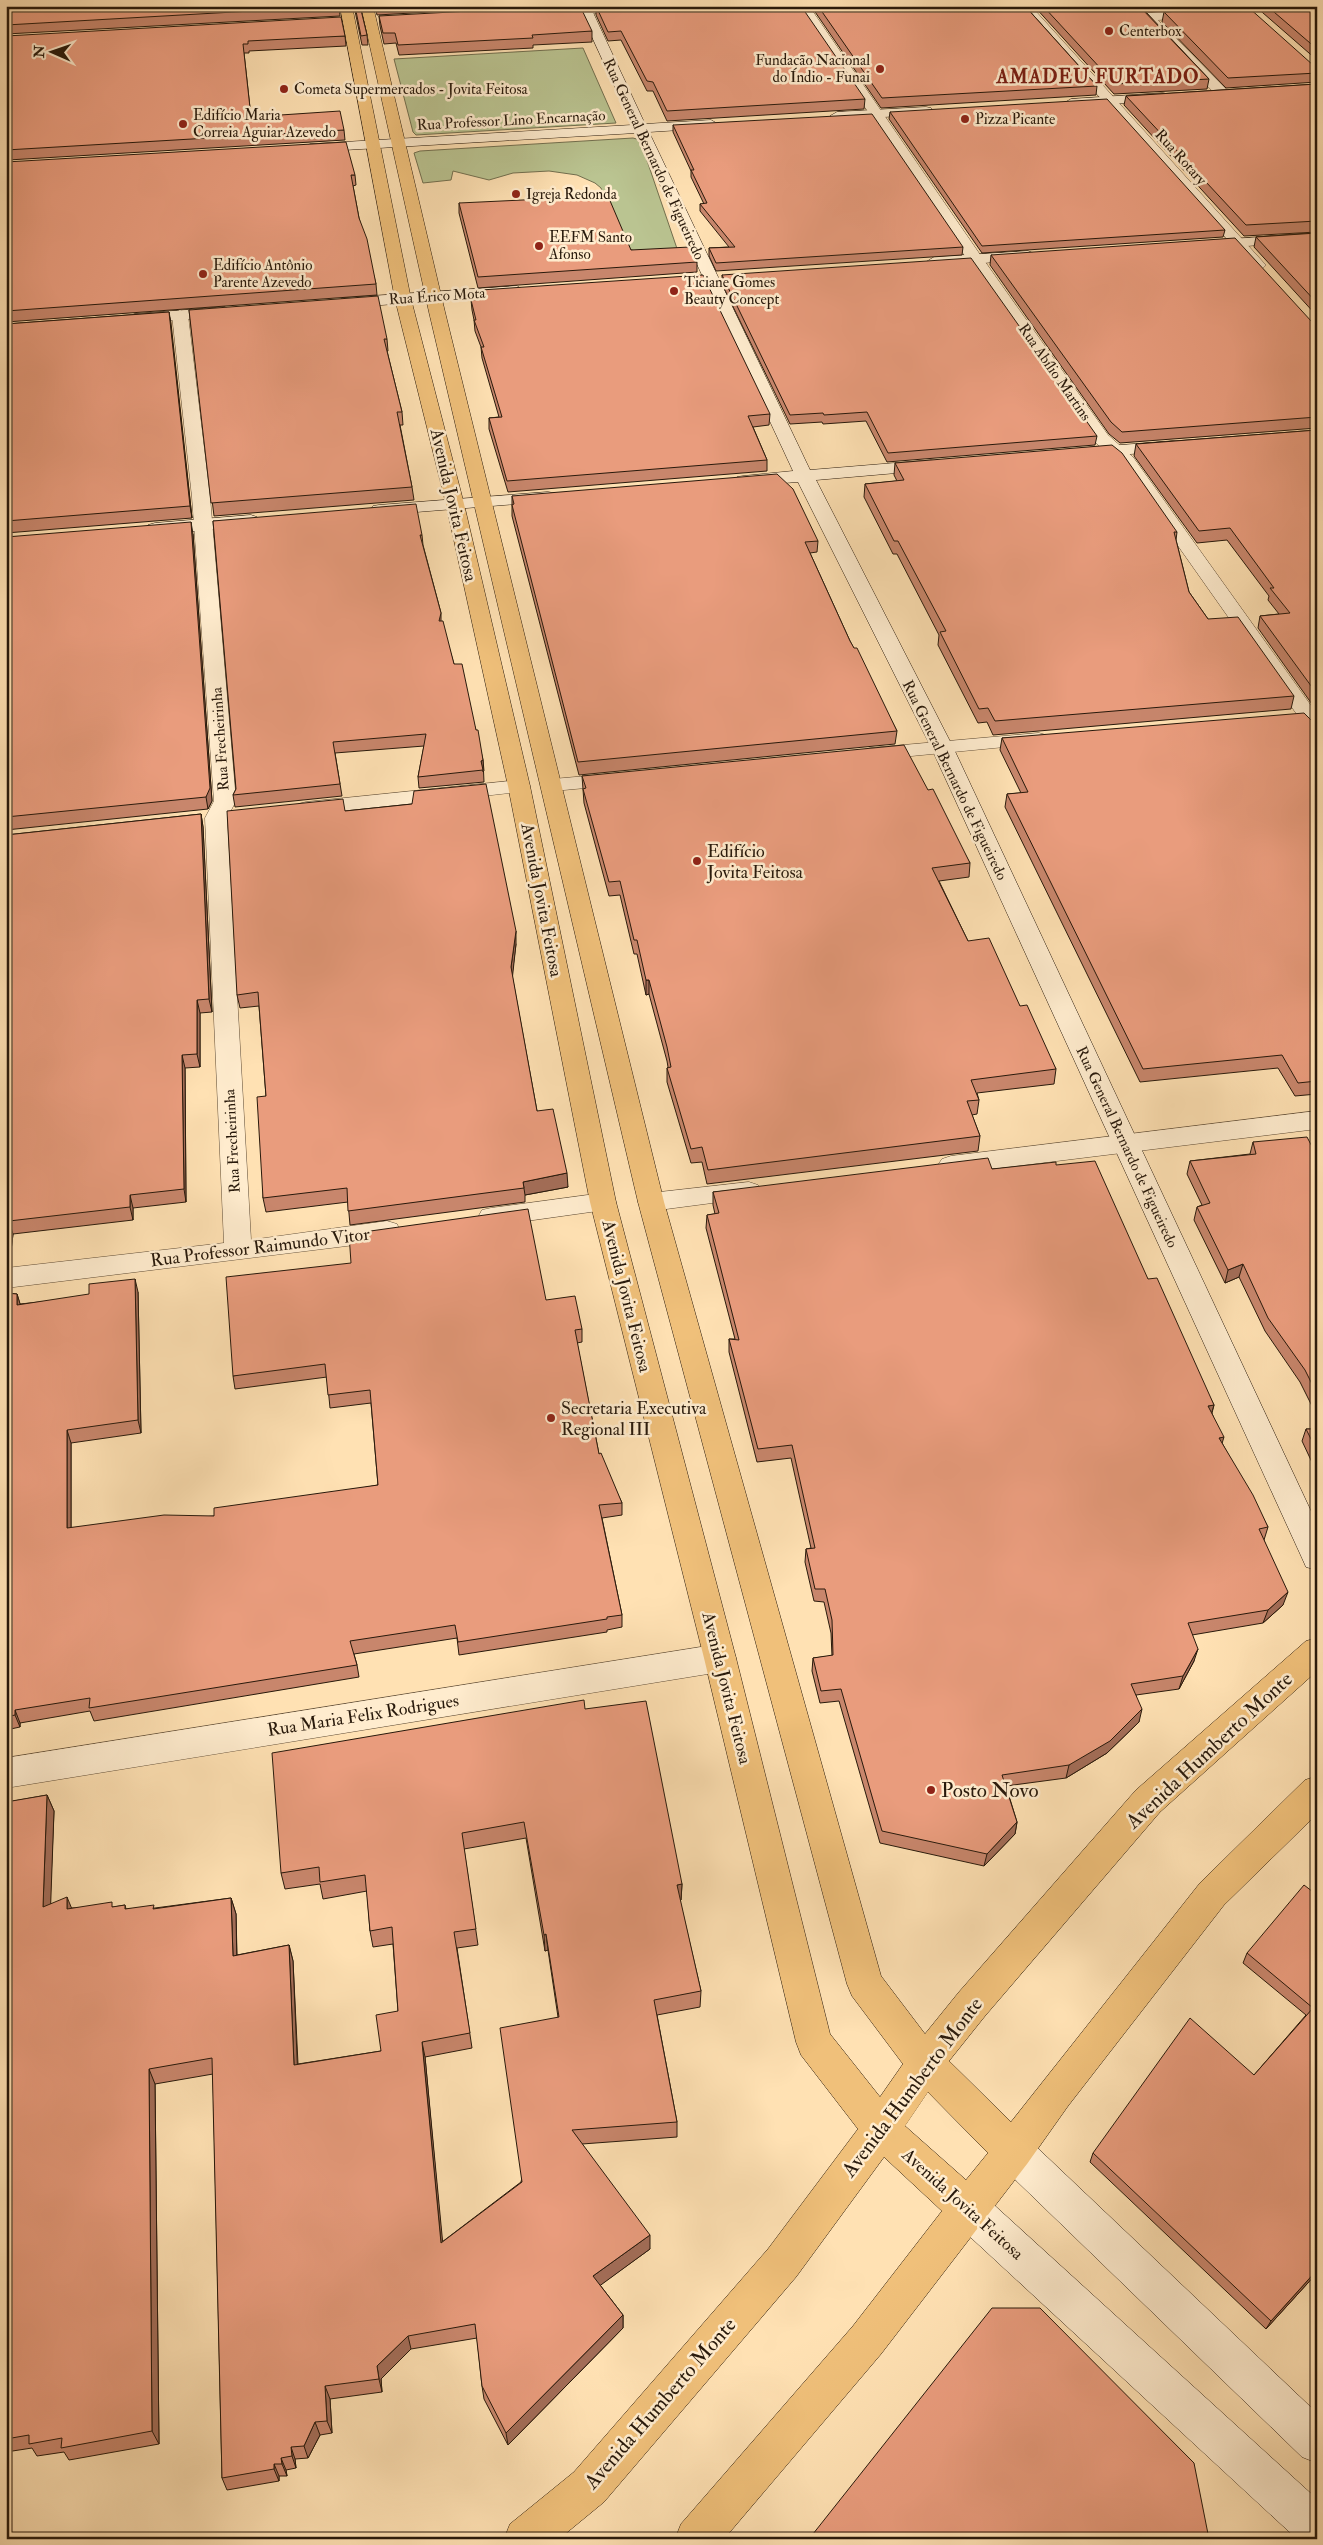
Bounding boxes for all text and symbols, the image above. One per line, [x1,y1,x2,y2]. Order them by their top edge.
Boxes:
place label: Centerbox [1119,22,1182,41]
marker: Centerbox [1103,25,1115,37]
north arrow [28,28,78,78]
text: N [31,45,48,59]
place label: Fundação Nacional do Índio - Funai [755,51,870,87]
street label: Rua General Bernardo de Figueiredo [598,55,709,263]
marker: Fundação Nacional do Índio - Funai [874,63,886,75]
district label: AMADEU FURTADO [996,65,1199,89]
place label: Cometa Supermercados - Jovita Feitosa [294,80,529,100]
marker: Cometa Supermercados - Jovita Feitosa [278,83,290,95]
place label: Edifício Maria Correia Aguiar Azevedo [193,106,336,142]
street label: Rua Professor Lino Encarnação [416,106,606,135]
place label: Pizza Picante [975,110,1055,129]
marker: Pizza Picante [959,113,971,125]
marker: Edifício Maria Correia Aguiar Azevedo [177,118,189,130]
street label: Rua Rotary [1151,125,1211,190]
place label: Igreja Redonda [526,185,618,204]
marker: Igreja Redonda [510,188,522,200]
place label: EEFM Santo Afonso [548,228,632,264]
marker: EEFM Santo Afonso [533,240,545,252]
place label: Edifício Antônio Parente Azevedo [213,256,312,292]
marker: Edifício Antônio Parente Azevedo [197,268,209,280]
place label: Ticiane Gomes Beauty Concept [684,273,779,310]
street label: Rua Érico Mota [388,282,487,309]
marker: Ticiane Gomes Beauty Concept [668,285,680,297]
street label: Rua Abílio Martins [1014,320,1095,425]
street label: Avenida Jovita Feitosa [425,425,482,584]
street label: Rua General Bernardo de Figueiredo [898,677,1011,883]
street label: Rua Frecheirinha [207,686,234,792]
street label: Avenida Jovita Feitosa [515,820,568,980]
place label: Edifício Jovita Feitosa [706,840,804,884]
marker: Edifício Jovita Feitosa [691,855,703,867]
street label: Rua General Bernardo de Figueiredo [1071,1043,1182,1251]
street label: Rua Frecheirinha [220,1088,245,1193]
street label: Avenida Jovita Feitosa [596,1217,657,1375]
street label: Rua Professor Raimundo Vitor [149,1223,371,1272]
place label: Secretaria Executiva Regional III [561,1397,707,1441]
marker: Secretaria Executiva Regional III [545,1412,557,1424]
street label: Avenida Jovita Feitosa [696,1609,757,1767]
street label: Avenida Humberto Monte [1119,1666,1299,1836]
street label: Rua Maria Felix Rodrigues [266,1689,461,1742]
place label: Posto Novo [941,1777,1039,1804]
marker: Posto Novo [925,1784,937,1796]
street label: Avenida Humberto Monte [835,1992,989,2184]
street label: Avenida Jovita Feitosa [896,2143,1029,2266]
street label: Avenida Humberto Monte [578,2312,742,2495]

